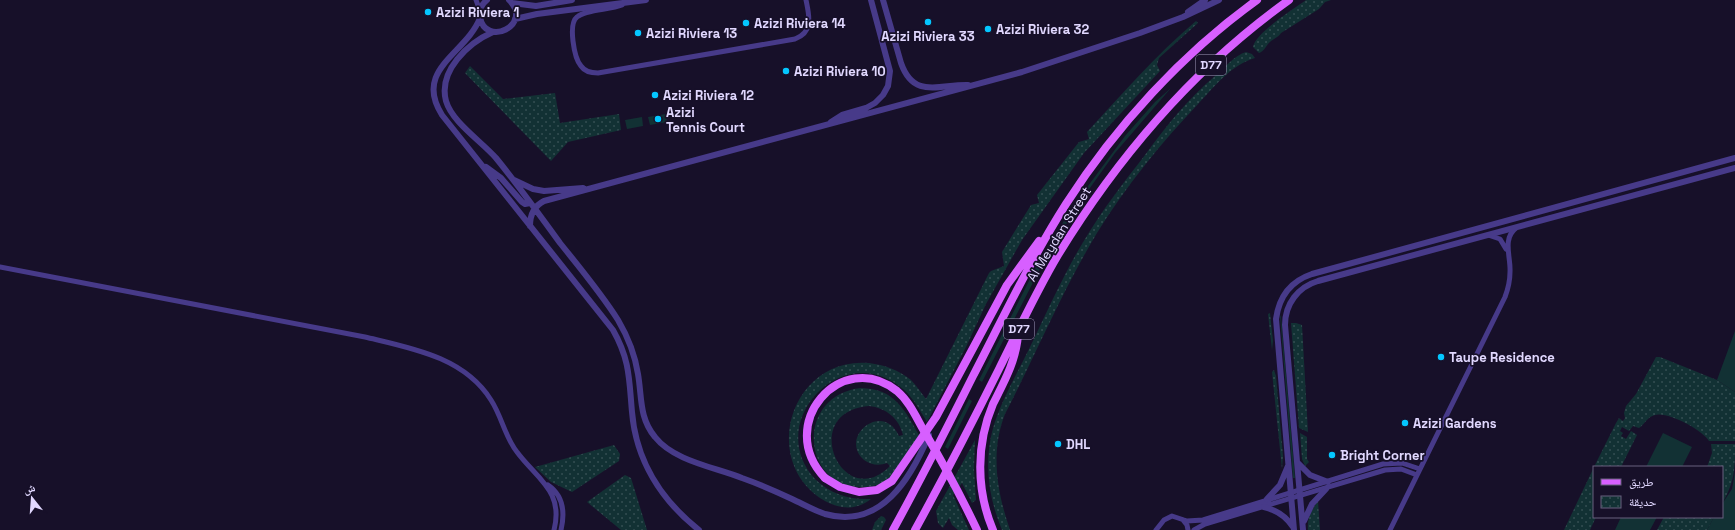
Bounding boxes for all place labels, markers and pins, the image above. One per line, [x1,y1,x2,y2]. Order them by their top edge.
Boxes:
place label: Azizi Riviera 1 [436,4,519,21]
marker: Azizi Riviera 1 [423,7,433,17]
place label: Azizi Riviera 14 [754,15,846,32]
marker: Azizi Riviera 33 [923,17,933,27]
marker: Azizi Riviera 14 [741,18,751,28]
place label: Azizi Riviera 32 [996,21,1089,38]
marker: Azizi Riviera 32 [983,24,993,34]
place label: Azizi Riviera 13 [646,25,737,42]
marker: Azizi Riviera 13 [633,28,643,38]
place label: Azizi Riviera 33 [881,28,975,45]
place label: Azizi Riviera 10 [794,63,886,80]
marker: Azizi Riviera 10 [781,66,791,76]
place label: Azizi Riviera 12 [663,87,754,104]
marker: Azizi Riviera 12 [650,90,660,100]
place label: Azizi Tennis Court [666,104,745,136]
marker: Azizi Tennis Court [653,114,663,124]
place label: Taupe Residence [1449,349,1555,366]
marker: Taupe Residence [1436,352,1446,362]
place label: Azizi Gardens [1413,415,1497,432]
marker: Azizi Gardens [1400,418,1410,428]
place label: DHL [1066,436,1090,453]
marker: DHL [1053,439,1063,449]
place label: Bright Corner [1340,447,1425,464]
marker: Bright Corner [1327,450,1337,460]

